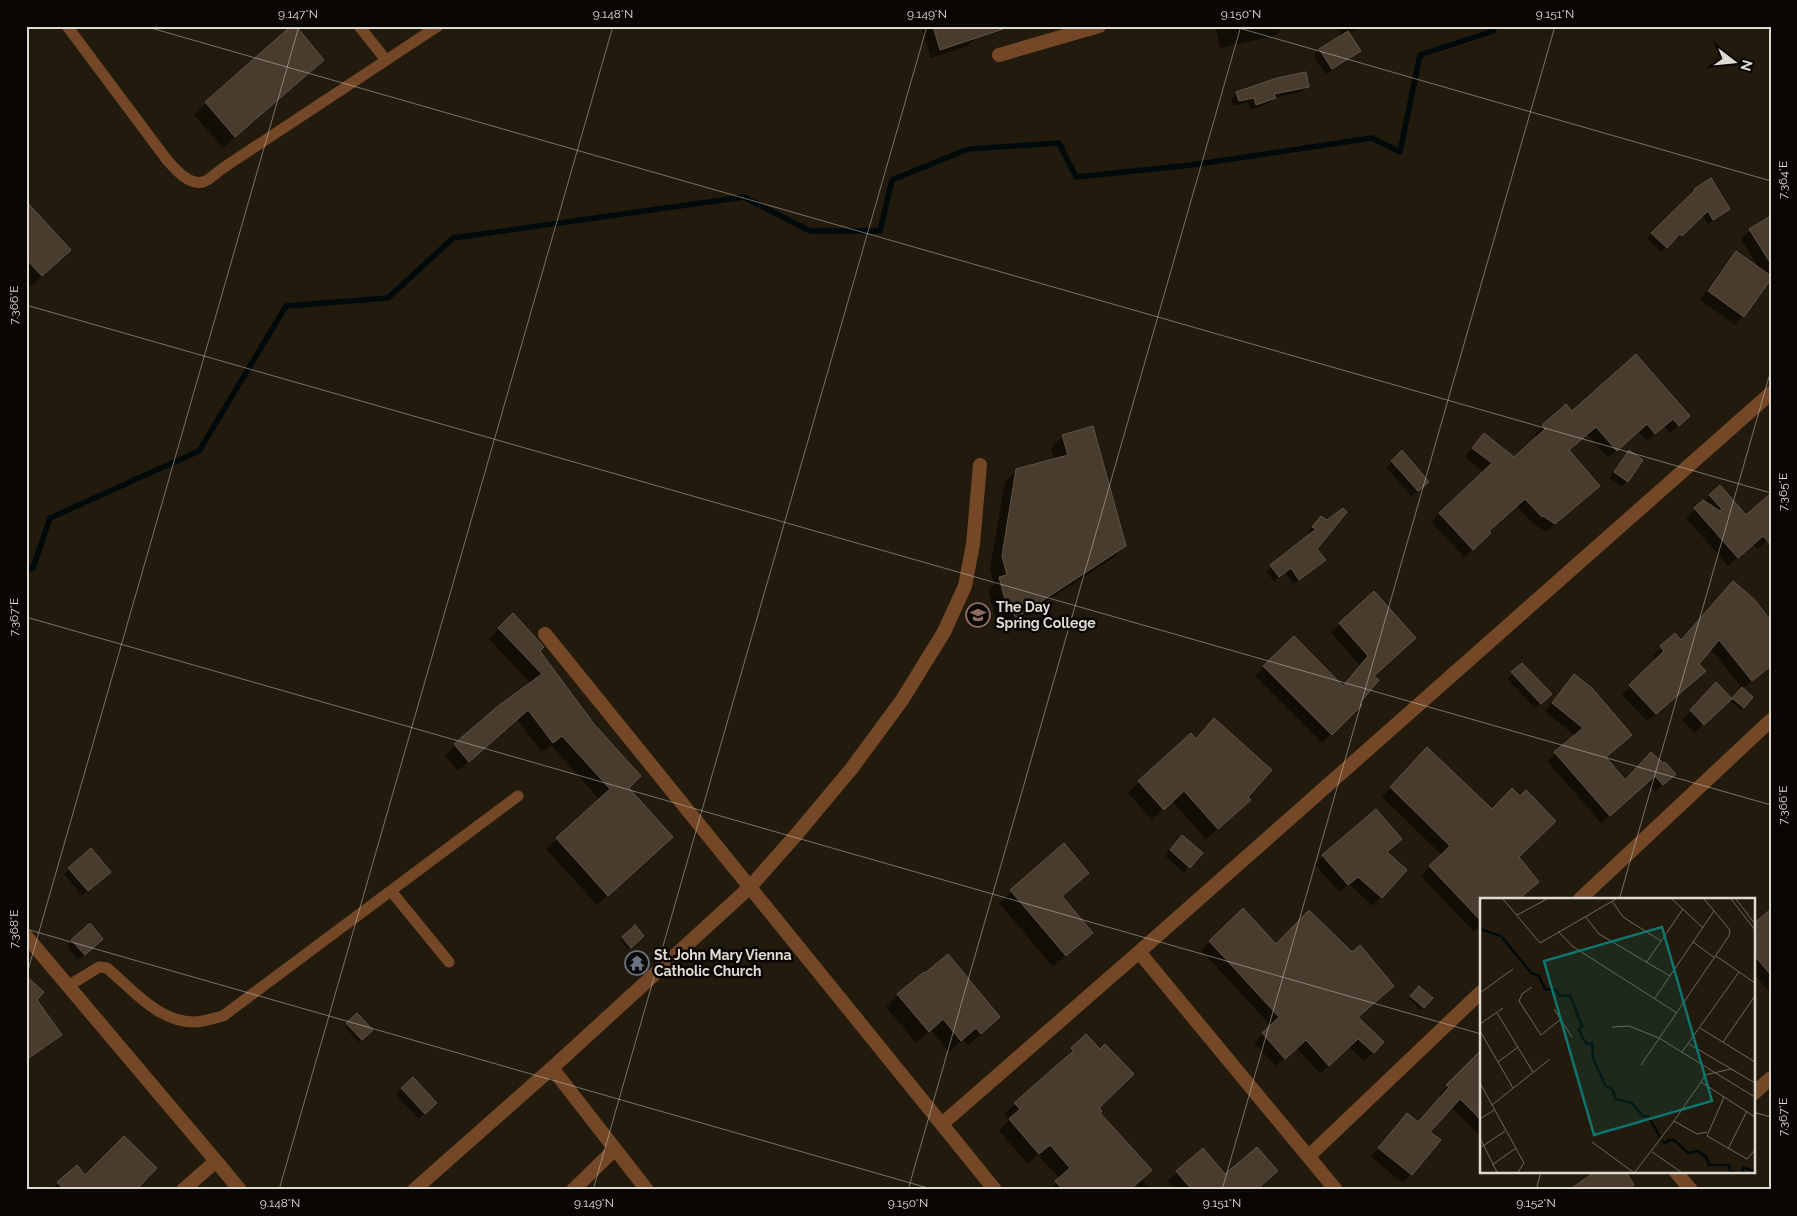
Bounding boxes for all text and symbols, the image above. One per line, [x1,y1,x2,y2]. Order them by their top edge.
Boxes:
text: 9.147°N [278,7,318,21]
text: 9.148°N [593,7,633,21]
text: 9.149°N [907,7,947,21]
text: 9.150°N [1221,7,1261,21]
text: 9.151°N [1536,7,1574,21]
north arrow [1710,38,1760,88]
text: N [1737,58,1756,73]
text: 7.364°E [1776,161,1790,199]
text: 7.366°E [7,285,21,325]
text: 7.365°E [1776,473,1790,511]
text: 7.367°E [7,598,21,636]
place label: The Day Spring College [996,599,1096,631]
school or university icon: The Day Spring College [965,602,991,628]
text: 7.366°E [1776,785,1790,825]
inset map [1480,898,1754,1174]
text: 7.368°E [7,909,21,949]
place label: St. John Mary Vienna Catholic Church [654,947,792,979]
temple icon: St. John Mary Vienna Catholic Church [624,950,650,976]
text: 7.367°E [1776,1098,1790,1136]
text: 9.148°N [260,1196,300,1210]
text: 9.149°N [574,1196,614,1210]
text: 9.150°N [888,1196,928,1210]
text: 9.151°N [1203,1196,1241,1210]
text: 9.152°N [1516,1196,1556,1210]

